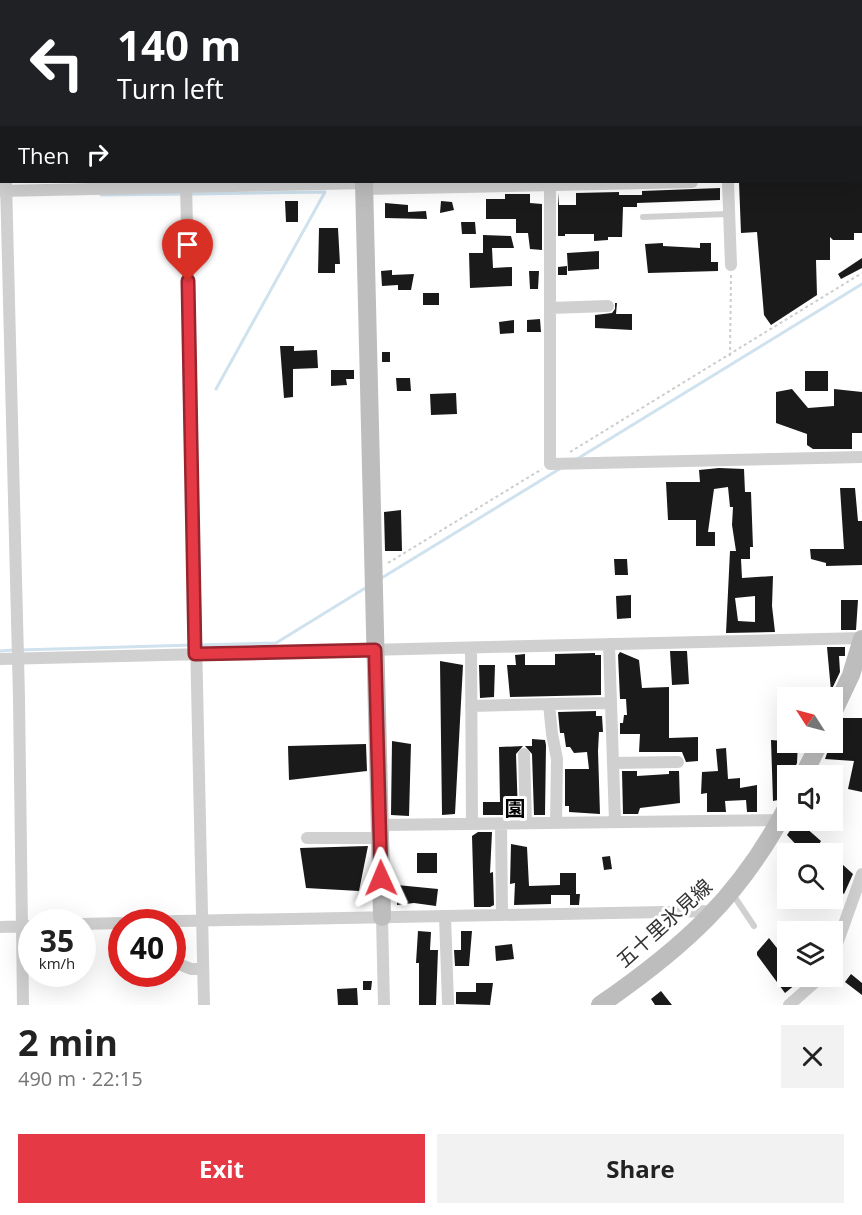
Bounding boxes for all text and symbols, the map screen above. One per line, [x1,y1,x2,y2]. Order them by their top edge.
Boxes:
text: 140 m [117,16,241,73]
icon: left [18,24,96,102]
text: Turn left [117,70,224,107]
icon: right [81,138,114,171]
text: Then [18,140,69,170]
pin [162,219,213,281]
icon: arrive [171,228,204,261]
north arrow [777,687,843,753]
map controls [777,687,843,987]
button: sound [777,765,843,831]
district label: 園 [505,794,526,822]
button: search [777,843,843,909]
position arrow [349,846,413,910]
street label: 五十里氷見線 [610,873,718,973]
speed limit sign: 40 [108,909,186,987]
text: 35 [40,920,74,961]
button: layers [777,921,843,987]
text: km/h [39,953,75,973]
text: 2 min [18,1018,118,1067]
button: close [781,1025,844,1088]
text: 490 m · 22:15 [18,1065,143,1092]
button: Exit [18,1134,425,1203]
button: Share [437,1134,844,1203]

